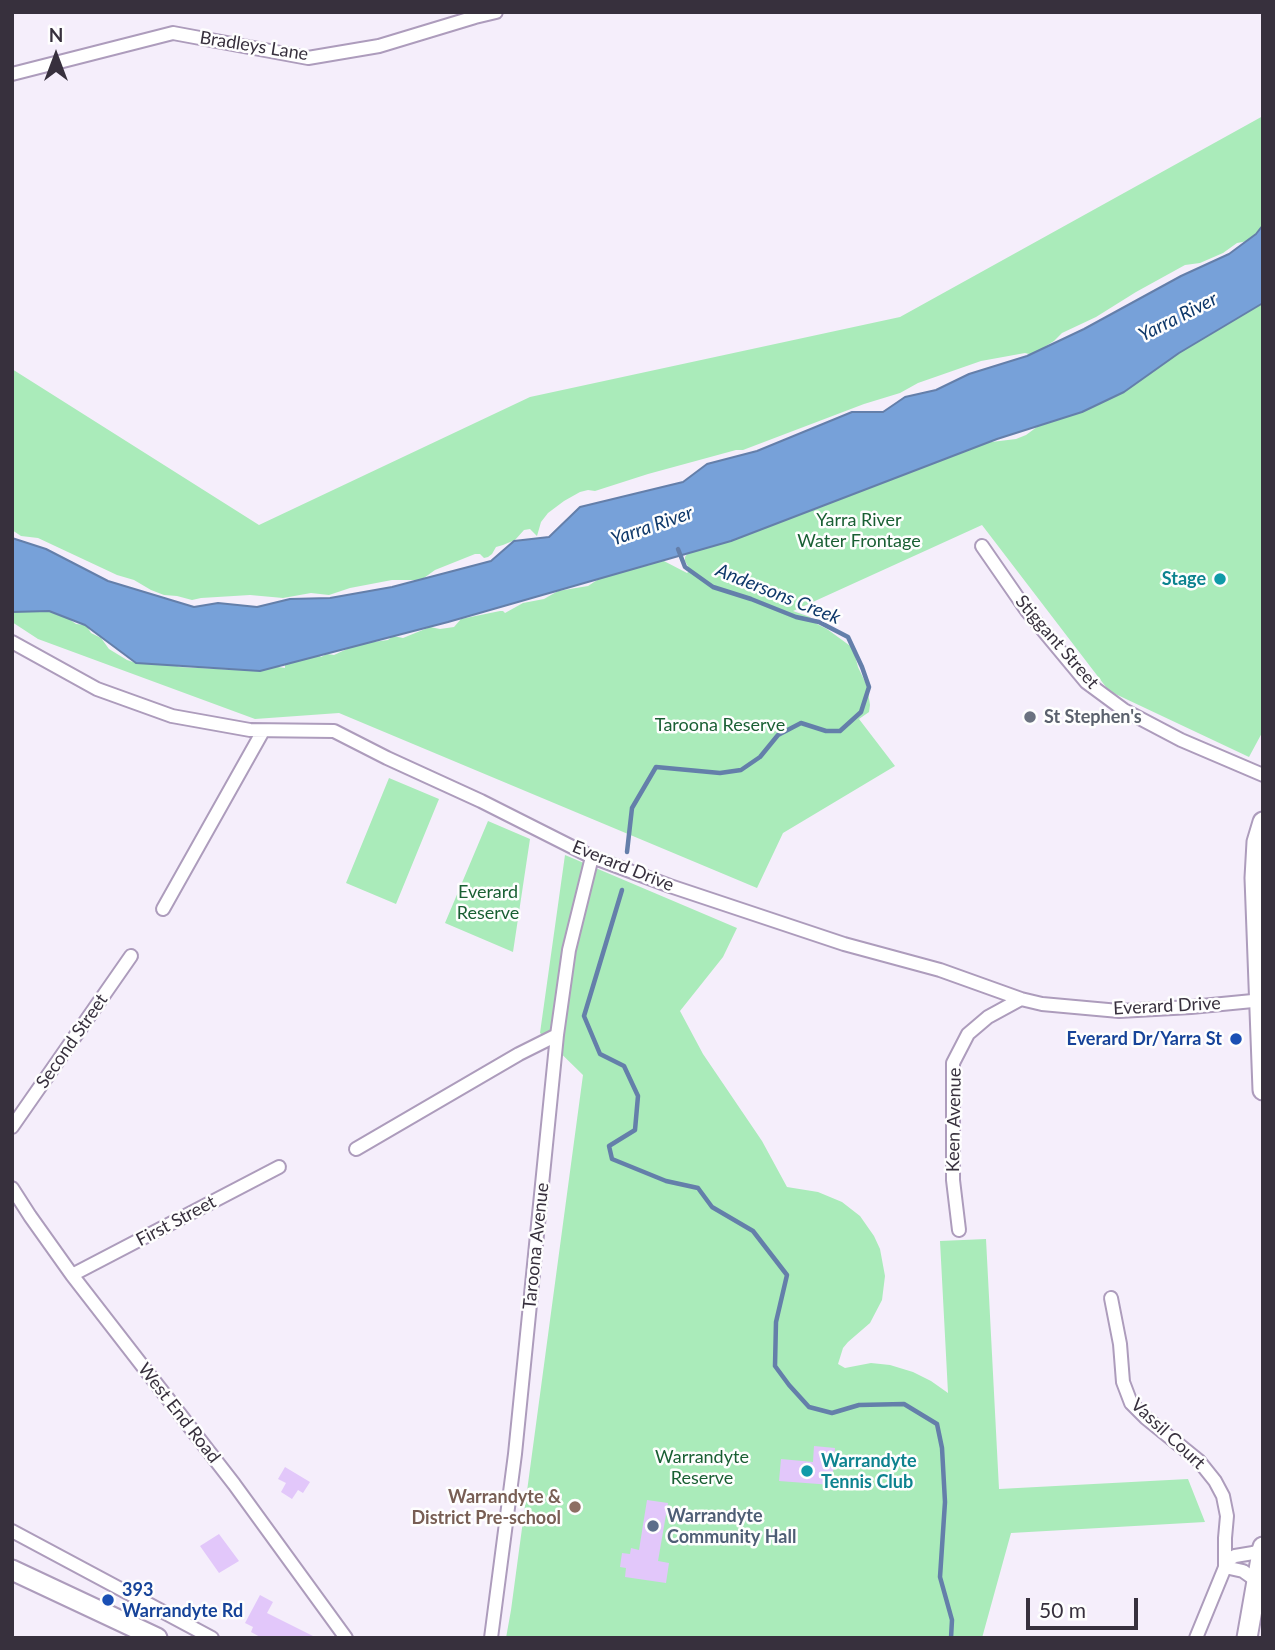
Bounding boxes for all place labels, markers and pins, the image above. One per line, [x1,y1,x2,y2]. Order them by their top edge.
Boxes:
place label: Stage [1162,568,1206,590]
marker: Stage [1212,571,1228,587]
place label: St Stephen's [1044,706,1142,728]
marker: St Stephen's [1022,709,1038,725]
place label: Everard Dr/Yarra St [1067,1028,1222,1050]
marker: Everard Dr/Yarra St [1228,1031,1244,1047]
place label: Warrandyte Tennis Club [821,1450,916,1492]
marker: Warrandyte Tennis Club [799,1463,815,1479]
place label: Warrandyte & District Pre-school [412,1486,561,1528]
marker: Warrandyte & District Pre-school [567,1499,583,1515]
place label: Warrandyte Community Hall [667,1505,796,1548]
marker: Warrandyte Community Hall [645,1518,661,1534]
place label: 393 Warrandyte Rd [122,1579,243,1622]
marker: 393 Warrandyte Rd [100,1592,116,1608]

